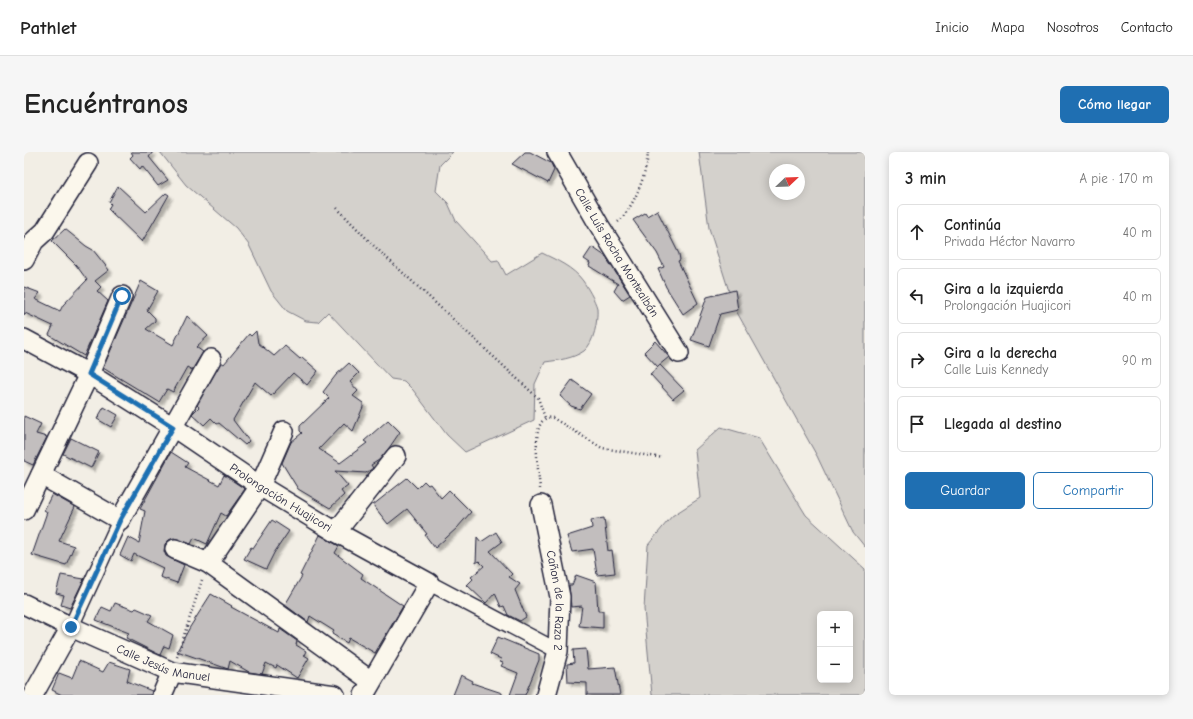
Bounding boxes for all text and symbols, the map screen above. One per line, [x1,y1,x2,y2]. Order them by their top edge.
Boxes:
text: Pathlet [20,17,76,39]
text: Inicio [935,19,969,36]
text: Mapa [991,19,1025,36]
text: Nosotros [1047,19,1099,36]
text: Contacto [1121,19,1173,36]
button: Cómo llegar [1060,86,1169,123]
text: Encuéntranos [24,88,188,120]
north arrow [769,164,805,200]
text: 3 min [905,169,946,188]
text: A pie · 170 m [1079,171,1153,186]
street label: Calle Luís Rocha Montealbán [572,185,662,320]
text: Continúa [944,216,1001,234]
icon: ahead [906,221,928,243]
text: 40 m [1123,225,1152,240]
text: Privada Héctor Navarro [944,234,1075,249]
text: Gira a la izquierda [944,280,1064,298]
icon: left [906,285,928,307]
route start [113,287,131,305]
text: 40 m [1123,289,1152,304]
text: Prolongación Huajicori [944,298,1071,313]
text: Gira a la derecha [944,344,1057,362]
icon: right [906,349,928,371]
text: 90 m [1122,353,1152,368]
text: Calle Luis Kennedy [944,362,1048,377]
icon: arrive [906,413,928,435]
text: Llegada al destino [944,415,1062,433]
street label: Prolongación Huajicori [227,461,334,535]
button: Guardar [905,472,1025,509]
button: Compartir [1033,472,1153,509]
street label: Cañon de la Raza 2 [544,549,567,651]
map controls [817,611,853,683]
button: + [817,611,853,647]
route end [62,618,80,636]
street label: Calle Jesús Manuel [114,641,211,684]
button: − [817,647,853,683]

